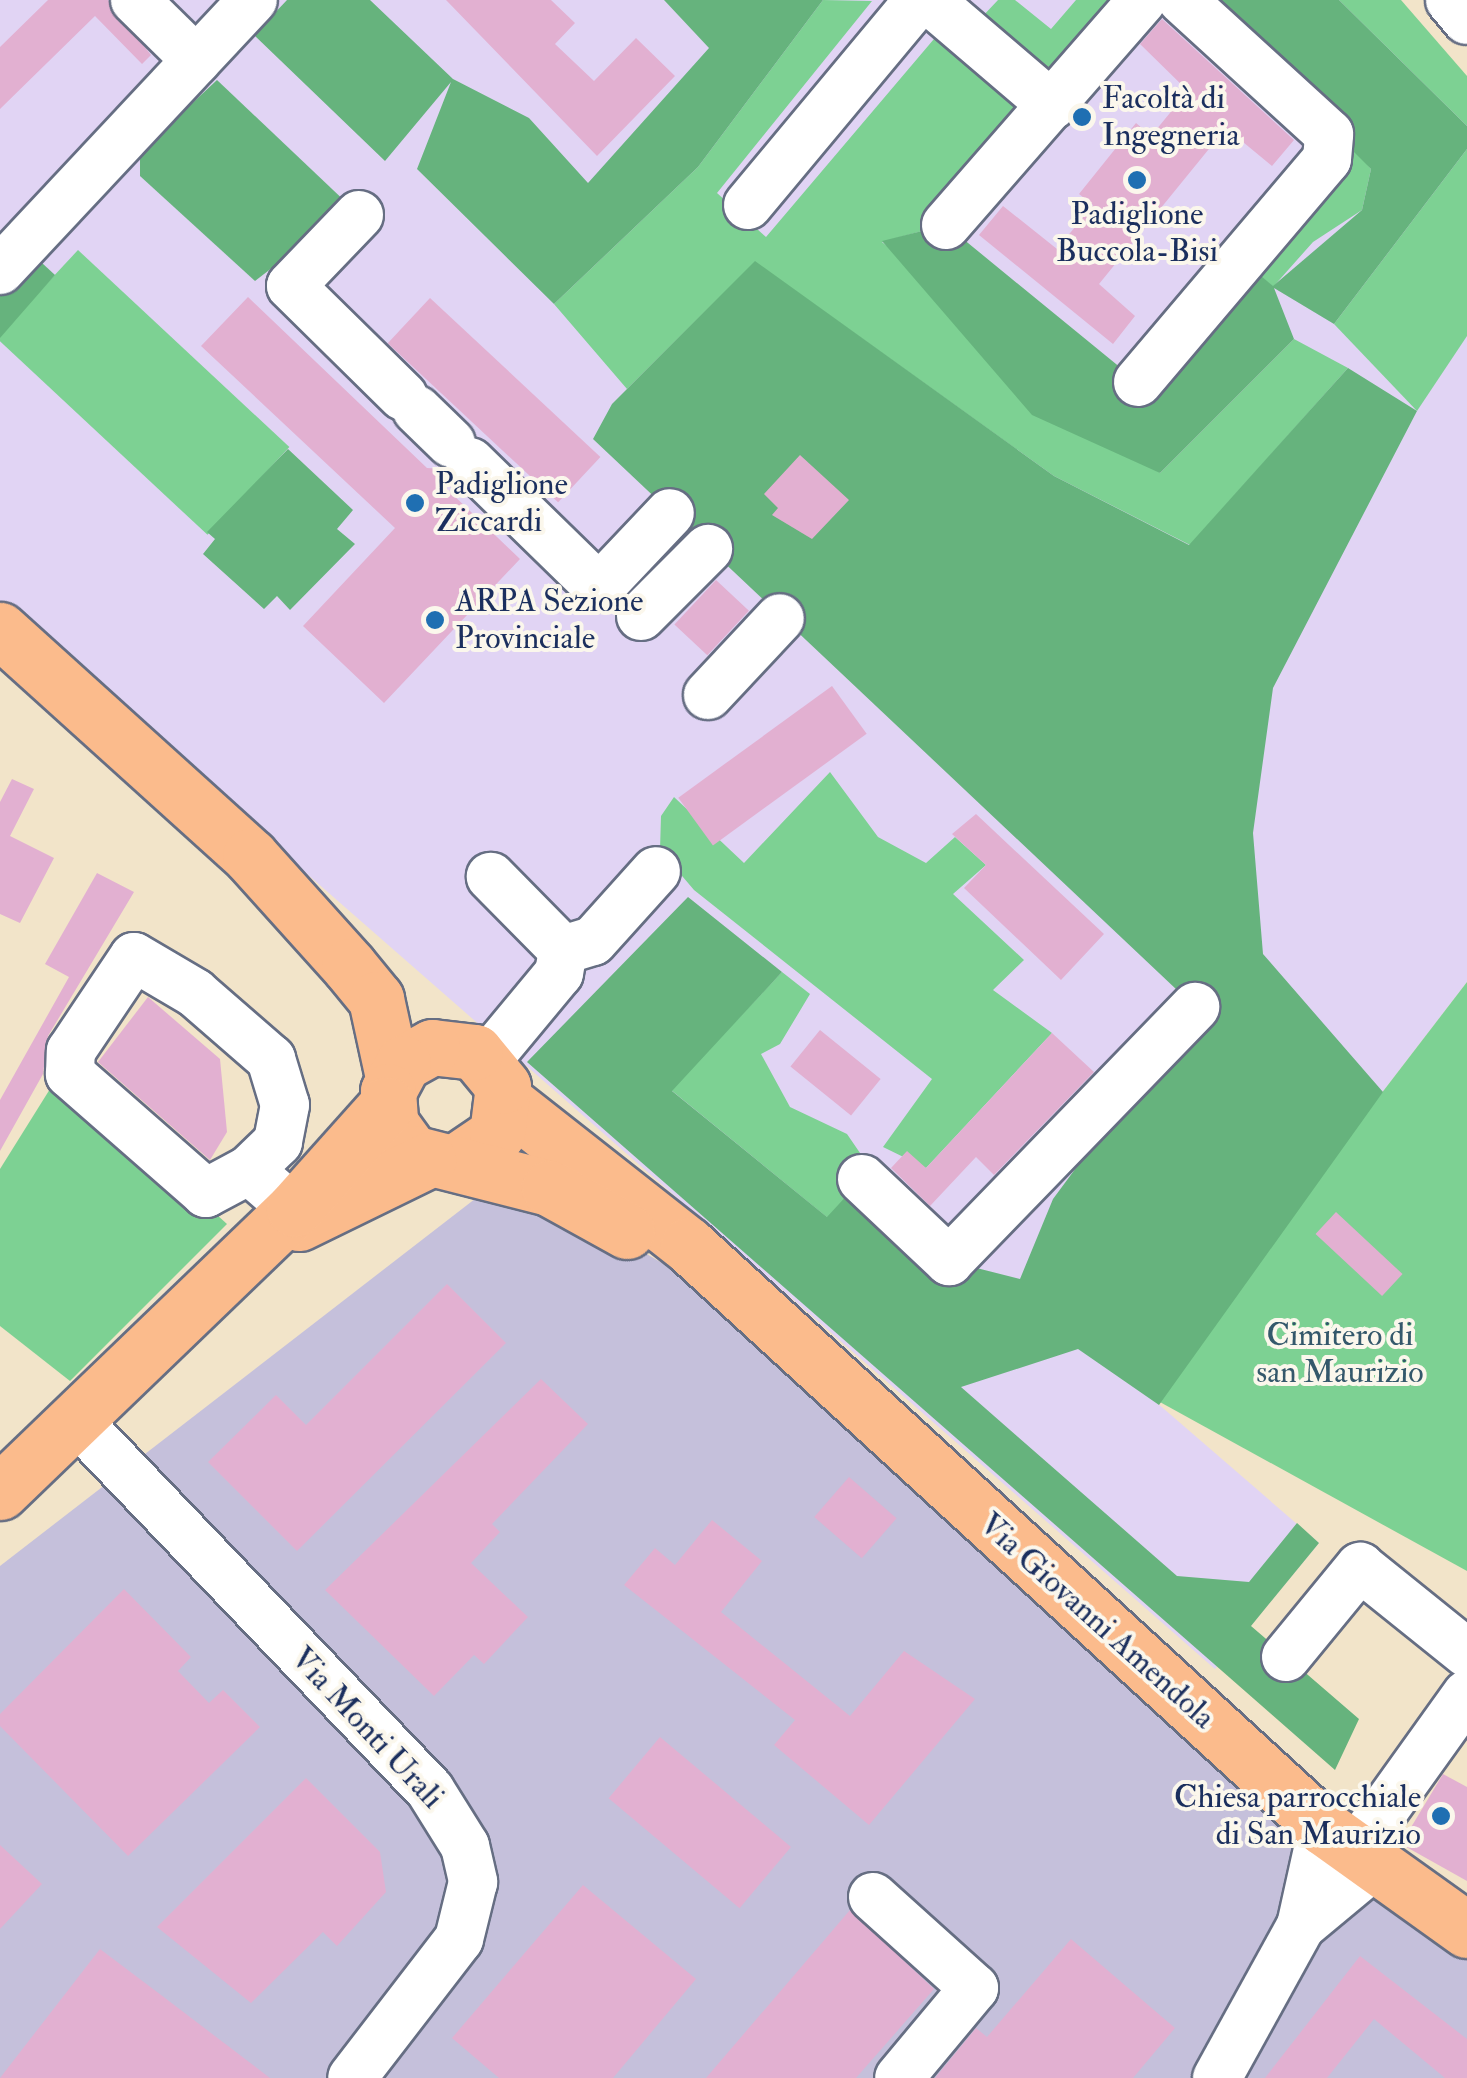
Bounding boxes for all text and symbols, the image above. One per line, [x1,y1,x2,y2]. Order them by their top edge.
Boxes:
place label: Facoltà di Ingegneria [1102,80,1240,155]
marker: Facoltà di Ingegneria [1071,106,1093,128]
marker: Padiglione Buccola-Bisi [1126,169,1148,191]
place label: Padiglione Buccola-Bisi [1056,196,1218,271]
place label: Padiglione Ziccardi [435,466,568,541]
marker: Padiglione Ziccardi [404,492,426,514]
place label: ARPA Sezione Provinciale [455,583,643,658]
marker: ARPA Sezione Provinciale [424,609,446,631]
park label: Cimitero di san Maurizio [1256,1317,1424,1392]
street label: Via Giovanni Amendola [971,1505,1223,1737]
street label: Via Monti Urali [283,1639,451,1817]
place label: Chiesa parrocchiale di San Maurizio [1174,1779,1421,1854]
marker: Chiesa parrocchiale di San Maurizio [1430,1805,1452,1827]

